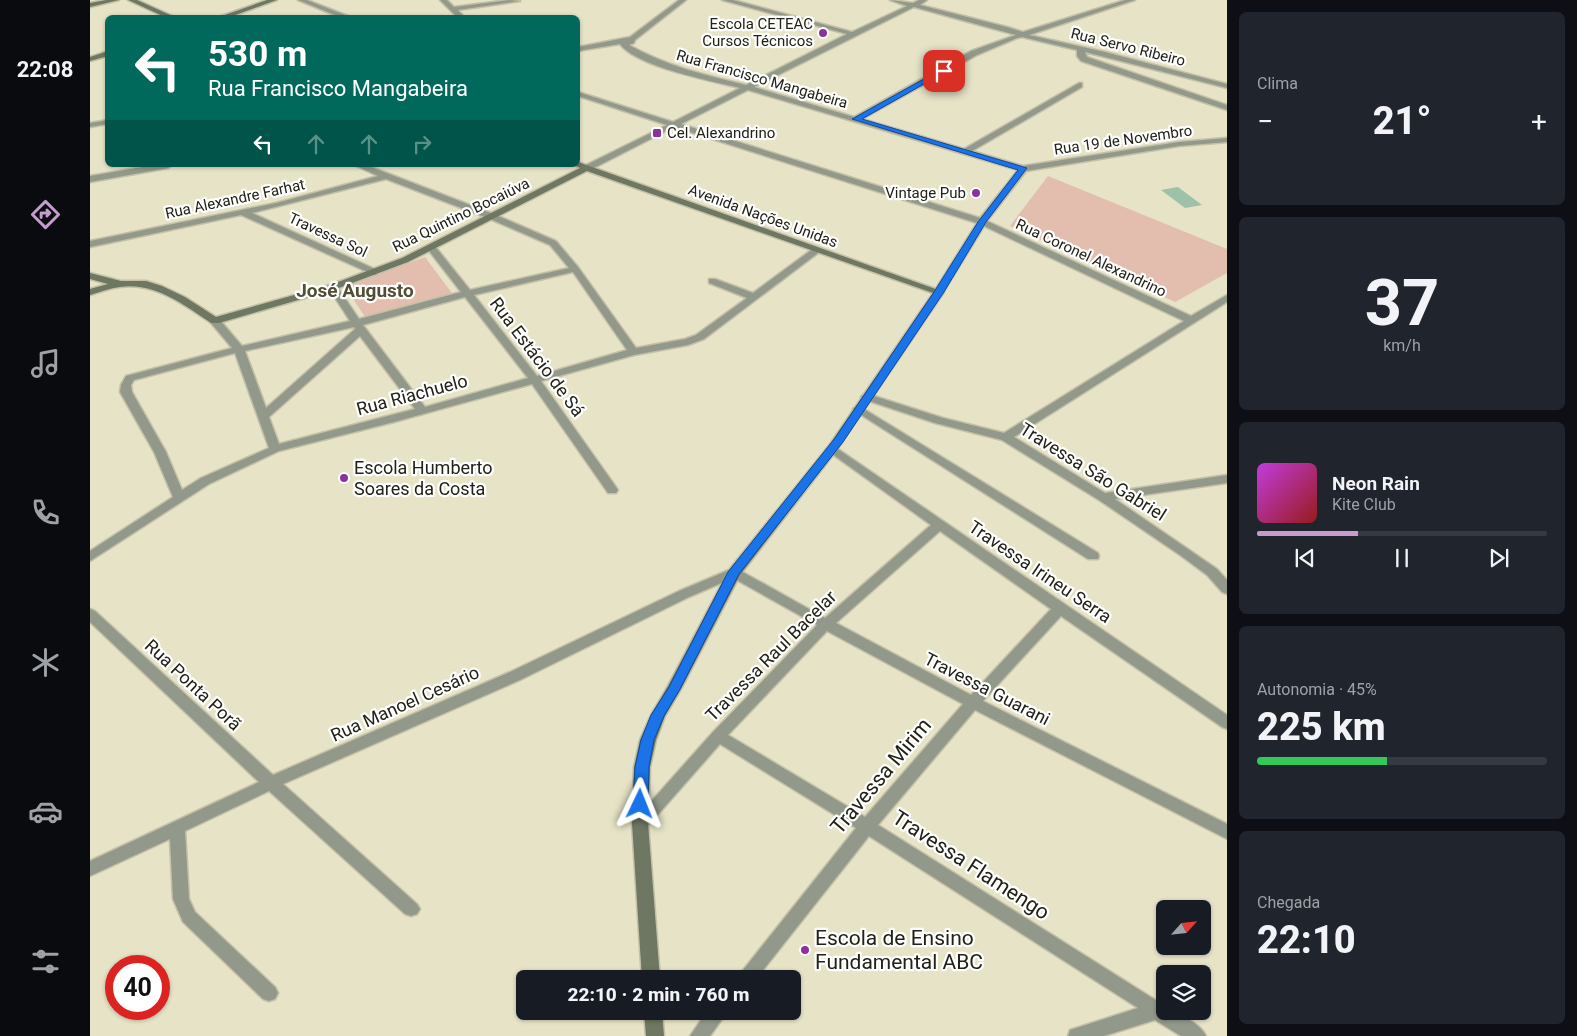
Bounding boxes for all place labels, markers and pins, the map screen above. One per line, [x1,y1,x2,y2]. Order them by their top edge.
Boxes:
place label: Escola CETEAC Cursos Técnicos [702,15,813,50]
marker: Escola CETEAC Cursos Técnicos [817,27,829,39]
pin [923,50,965,92]
place label: Cel. Alexandrino [667,124,775,142]
marker: Cel. Alexandrino [651,127,663,139]
place label: Vintage Pub [885,184,966,202]
marker: Vintage Pub [970,187,982,199]
place label: Escola Humberto Soares da Costa [354,457,493,499]
marker: Escola Humberto Soares da Costa [338,472,350,484]
place label: Escola de Ensino Fundamental ABC [815,926,983,974]
marker: Escola de Ensino Fundamental ABC [799,944,811,956]

